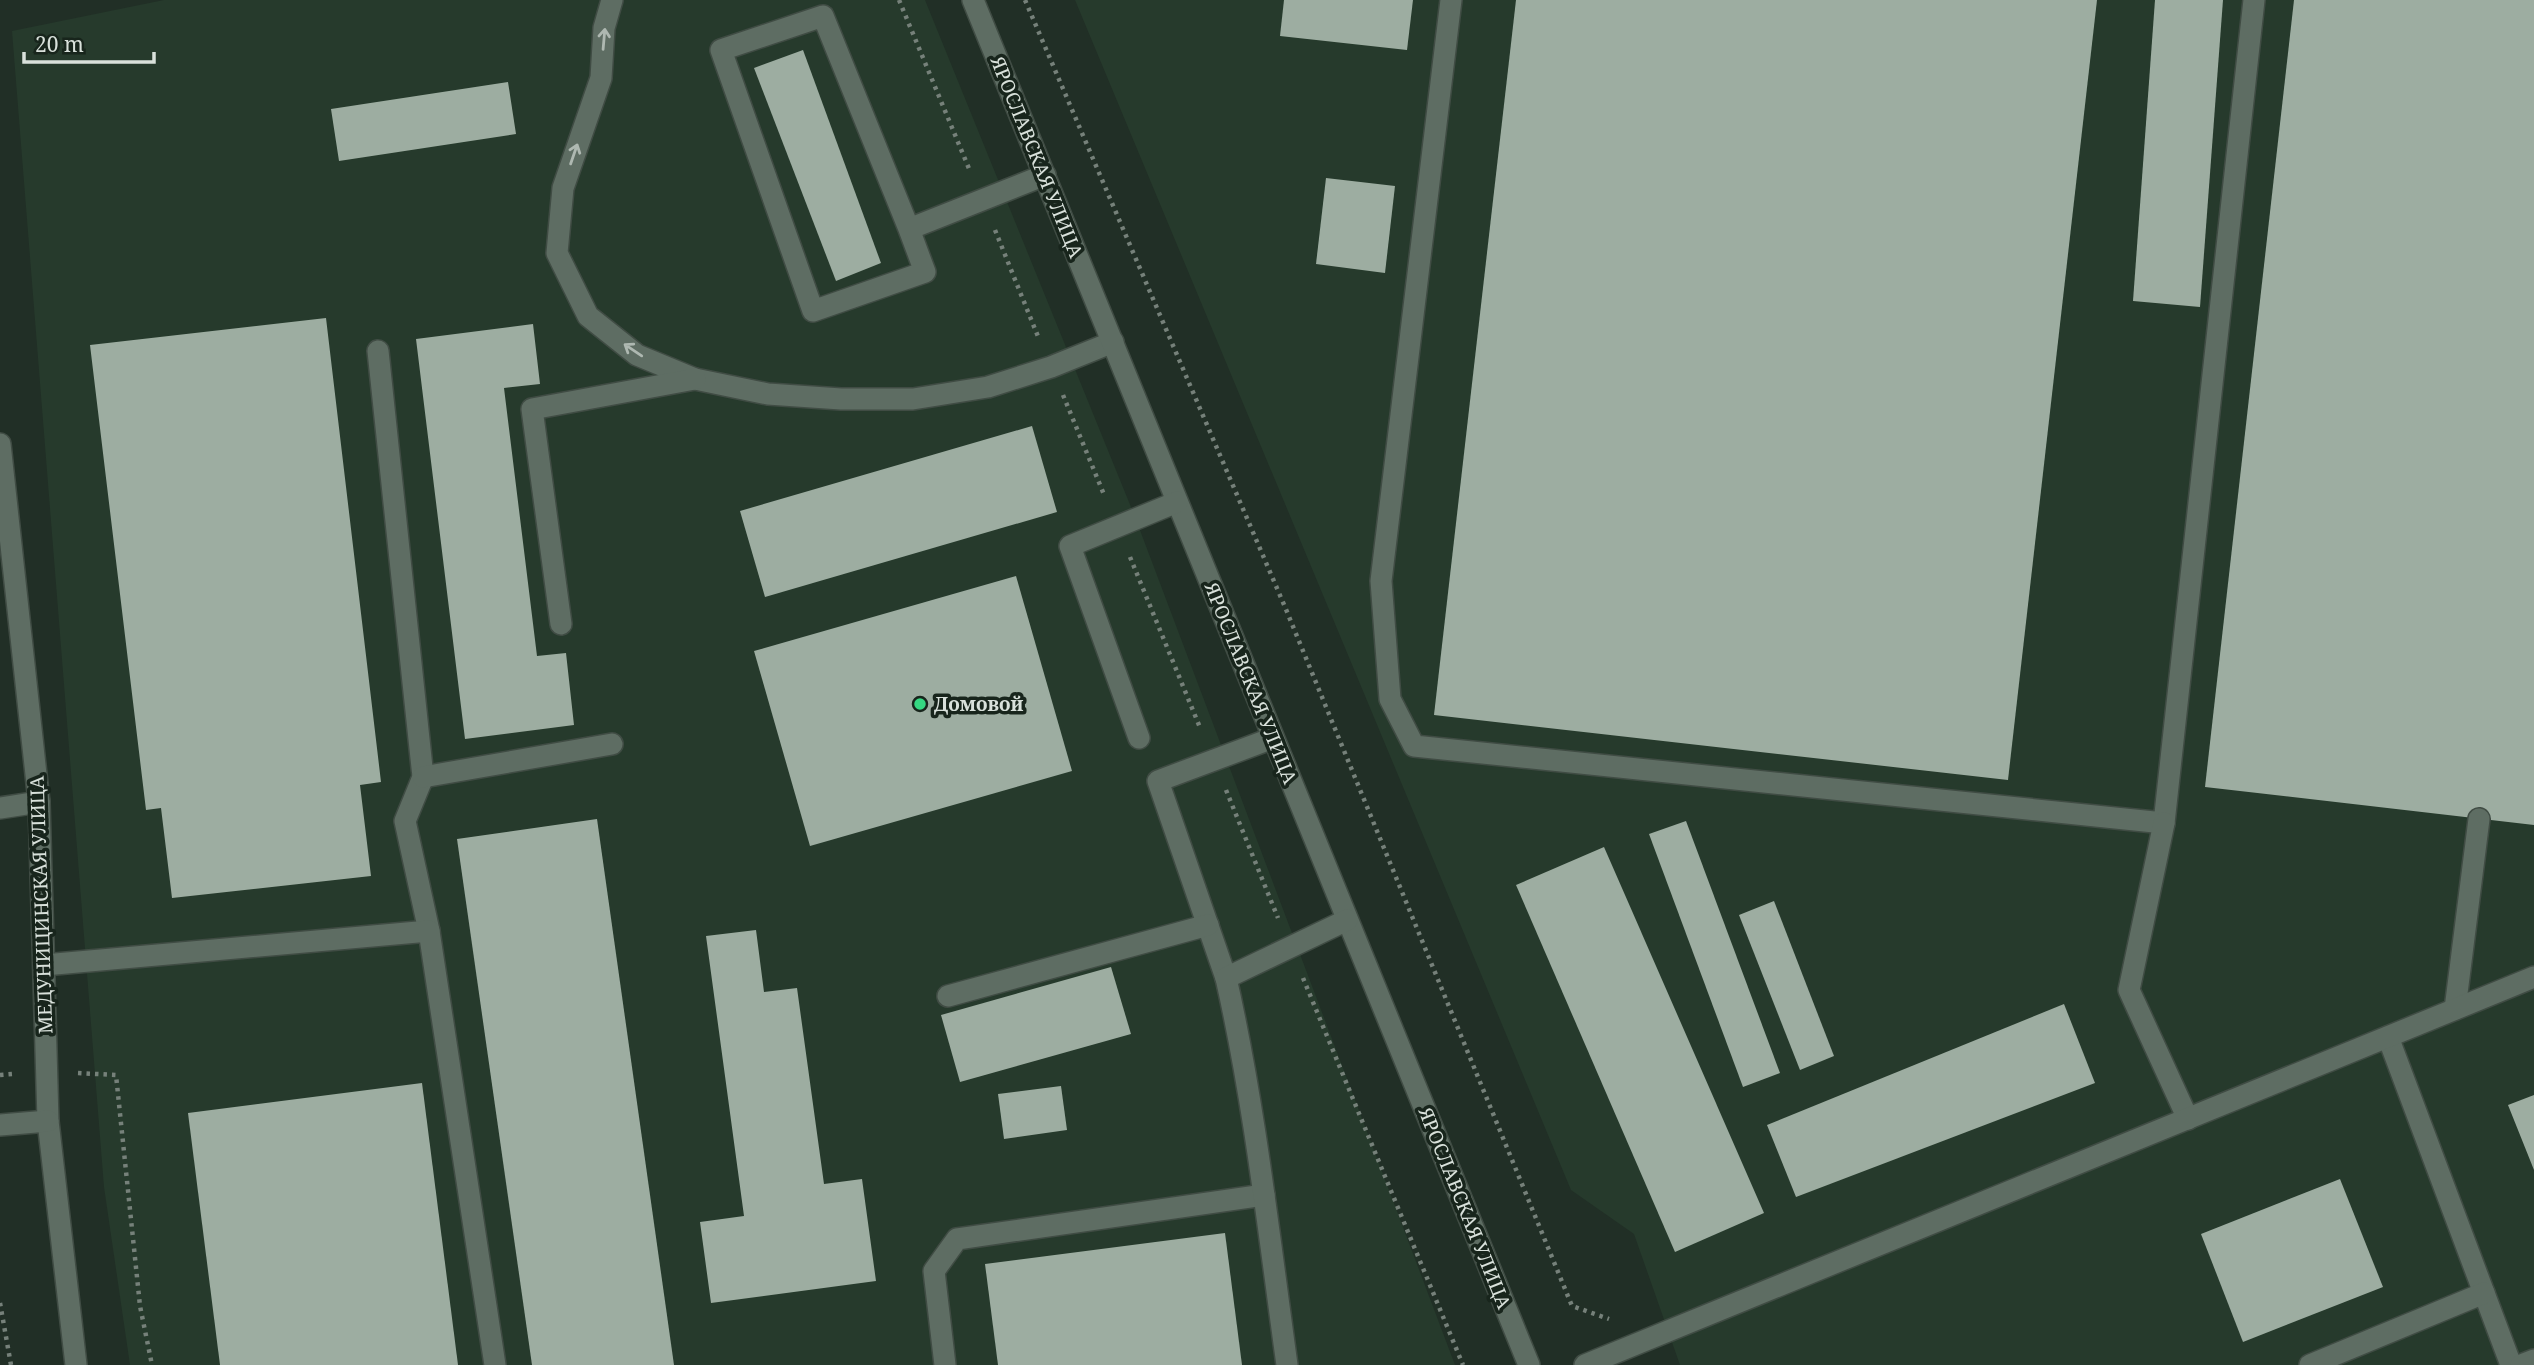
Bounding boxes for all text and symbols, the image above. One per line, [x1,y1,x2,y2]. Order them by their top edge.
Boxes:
scale bar [24,21,154,65]
one-way arrow [598,28,611,50]
text: 20 m [35,30,84,58]
street label: ЯРОСЛАВСКАЯ УЛИЦА [984,51,1090,262]
one-way arrow [569,144,581,166]
one-way arrow [624,343,643,358]
street label: ЯРОСЛАВСКАЯ УЛИЦА [1198,577,1304,788]
place label: Домовой [934,691,1024,717]
marker: Домовой [912,696,928,712]
street label: МЕДУНИЦИНСКАЯ УЛИЦА [23,775,58,1034]
street label: ЯРОСЛАВСКАЯ УЛИЦА [1412,1102,1518,1313]

